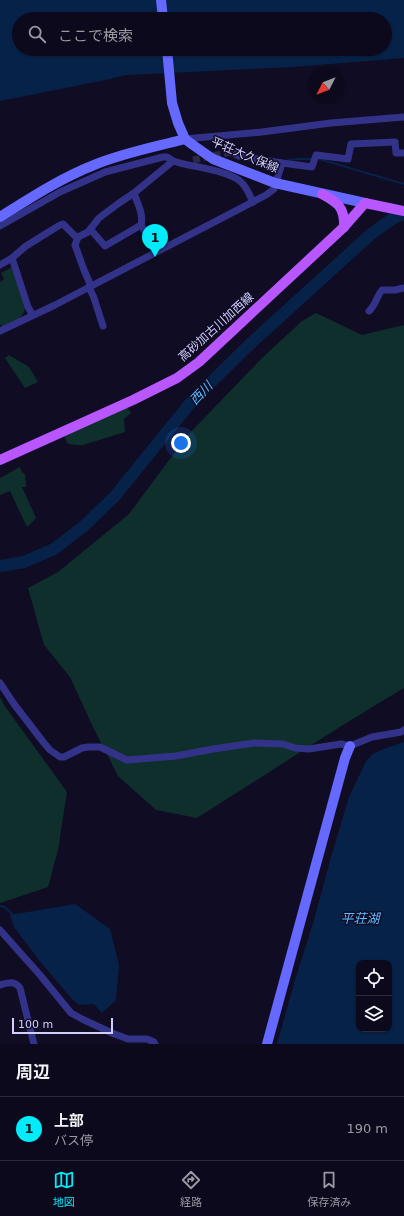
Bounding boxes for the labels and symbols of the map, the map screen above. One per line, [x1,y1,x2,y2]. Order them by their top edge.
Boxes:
north arrow [308,68,344,104]
street label: 平荘大久保線 [209,134,281,176]
pin: 1 [142,224,168,257]
street label: 高砂加古川加西線 [176,290,256,364]
water label: 西川 [187,377,217,408]
your location [171,433,191,453]
water label: 平荘湖 [340,911,381,926]
scale bar [12,1016,113,1035]

